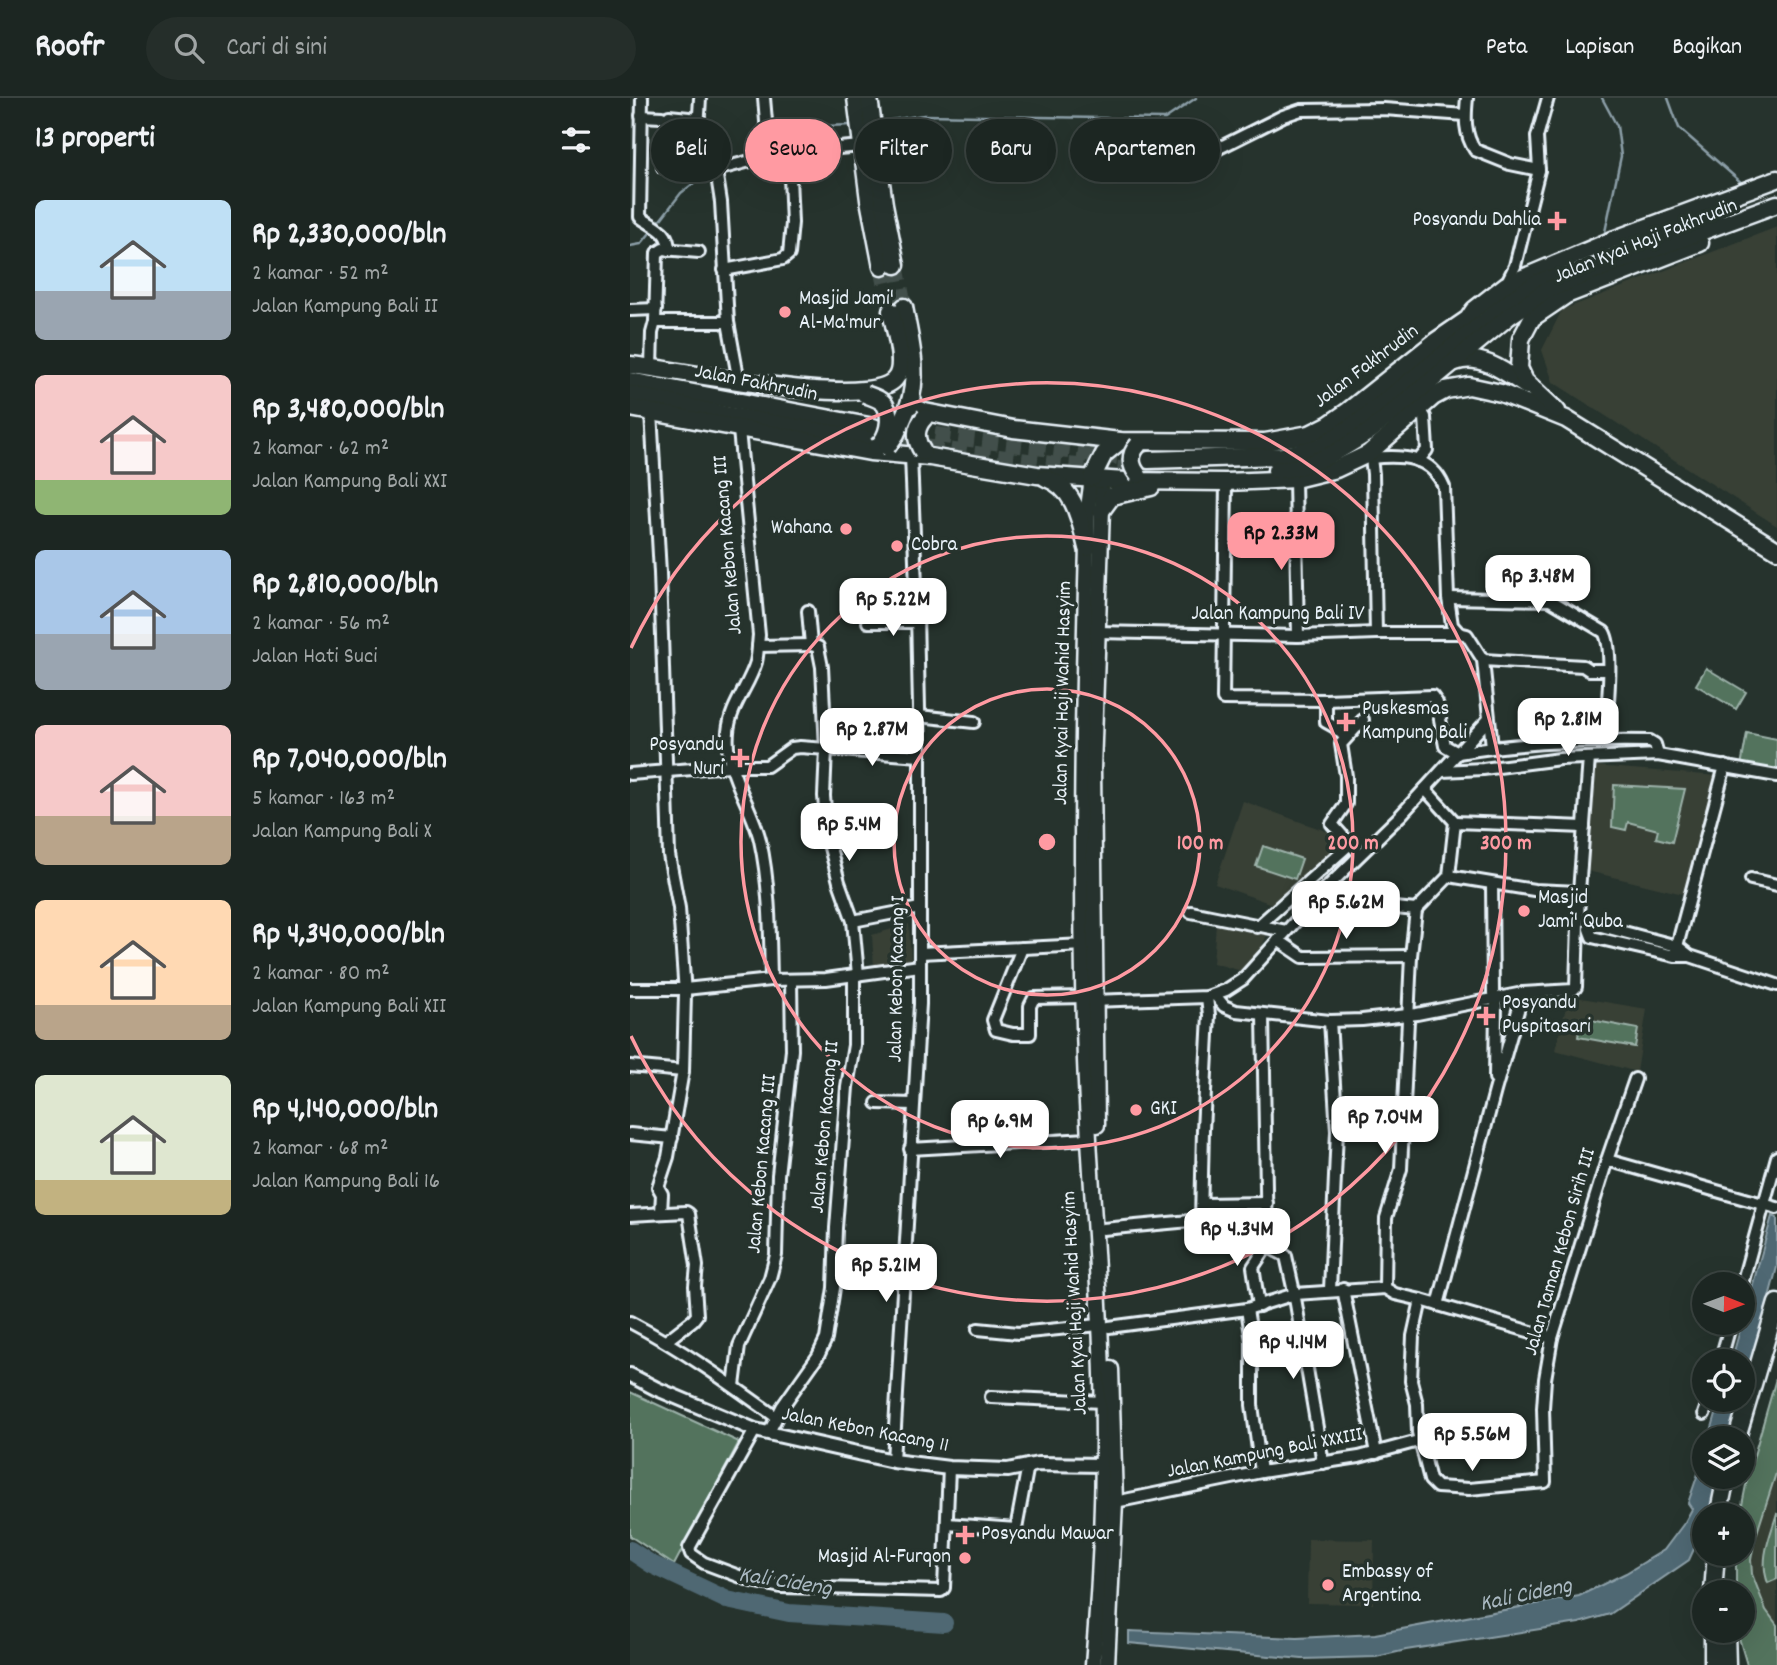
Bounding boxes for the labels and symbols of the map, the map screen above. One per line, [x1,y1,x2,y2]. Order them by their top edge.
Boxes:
street label: Jalan Kyai Haji Fakhrudin [1550,191,1742,293]
place label: Posyandu Dahlia [1413,206,1542,236]
marker: Posyandu Dahlia [1547,211,1567,231]
place label: Masjid Jami' Al-Ma'mur [799,285,894,339]
marker: Masjid Jami' Al-Ma'mur [777,304,793,320]
street label: Jalan Fakhrudin [1308,318,1426,416]
street label: Jalan Fakhrudin [692,357,820,411]
street label: Jalan Kebon Kacang III [706,454,752,636]
pin: Rp 2.33M [1209,512,1353,572]
place label: Wahana [771,514,833,544]
marker: Wahana [838,521,854,537]
place label: Cobra [911,531,959,561]
marker: Cobra [889,538,905,554]
pin: Rp 3.48M [1466,556,1610,615]
pin: Rp 5.22M [821,578,965,638]
street label: Jalan Kyai Haji Wahid Hasyim [1047,580,1081,806]
street label: Jalan Kampung Bali IV [1191,600,1365,630]
place label: Puskesmas Kampung Bali [1362,695,1467,749]
pin: Rp 2.81M [1496,698,1640,758]
pin: Rp 2.87M [800,708,944,768]
marker: Puskesmas Kampung Bali [1336,712,1356,732]
place label: Posyandu Nuri [649,731,724,785]
marker: Posyandu Nuri [730,748,750,768]
pin: Rp 5.4M [784,804,914,863]
centre of rings [1035,830,1059,854]
text: 100 m [1177,830,1223,860]
text: 200 m [1327,830,1379,860]
text: 300 m [1480,830,1532,860]
pin: Rp 5.62M [1274,882,1418,941]
place label: Masjid Jami' Quba [1538,884,1624,938]
street label: Jalan Kebon Kacang I [882,895,914,1063]
marker: Masjid Jami' Quba [1516,903,1532,919]
place label: Posyandu Puspitasari [1502,989,1591,1043]
marker: Posyandu Puspitasari [1476,1006,1496,1026]
street label: Jalan Kebon Kacang II [804,1039,849,1215]
street label: Jalan Kebon Kacang III [740,1073,786,1255]
place label: GKI [1150,1095,1177,1125]
pin: Rp 7.04M [1313,1096,1457,1156]
pin: Rp 6.9M [935,1100,1065,1160]
marker: GKI [1128,1102,1144,1118]
street label: Jalan Taman Kebon Sirih III [1517,1144,1605,1359]
street label: Jalan Kyai Haji Wahid Hasyim [1055,1190,1097,1416]
pin: Rp 4.34M [1165,1208,1309,1268]
pin: Rp 5.21M [814,1244,958,1304]
north arrow [1692,1272,1755,1335]
pin: Rp 4.14M [1221,1322,1365,1381]
street label: Jalan Kebon Kacang 11 [779,1400,951,1462]
pin: Rp 5.56M [1400,1414,1544,1473]
street label: Jalan Kampung Bali XXXIII [1165,1420,1366,1488]
place label: Posyandu Mawar [981,1520,1114,1550]
marker: Posyandu Mawar [955,1525,975,1545]
place label: Masjid Al-Furqon [818,1543,951,1573]
marker: Masjid Al-Furqon [957,1550,973,1566]
place label: Embassy of Argentina [1342,1558,1433,1612]
water label: Kali Cideng [736,1559,835,1607]
water label: Kali Cideng [1477,1570,1576,1622]
marker: Embassy of Argentina [1320,1577,1336,1593]

